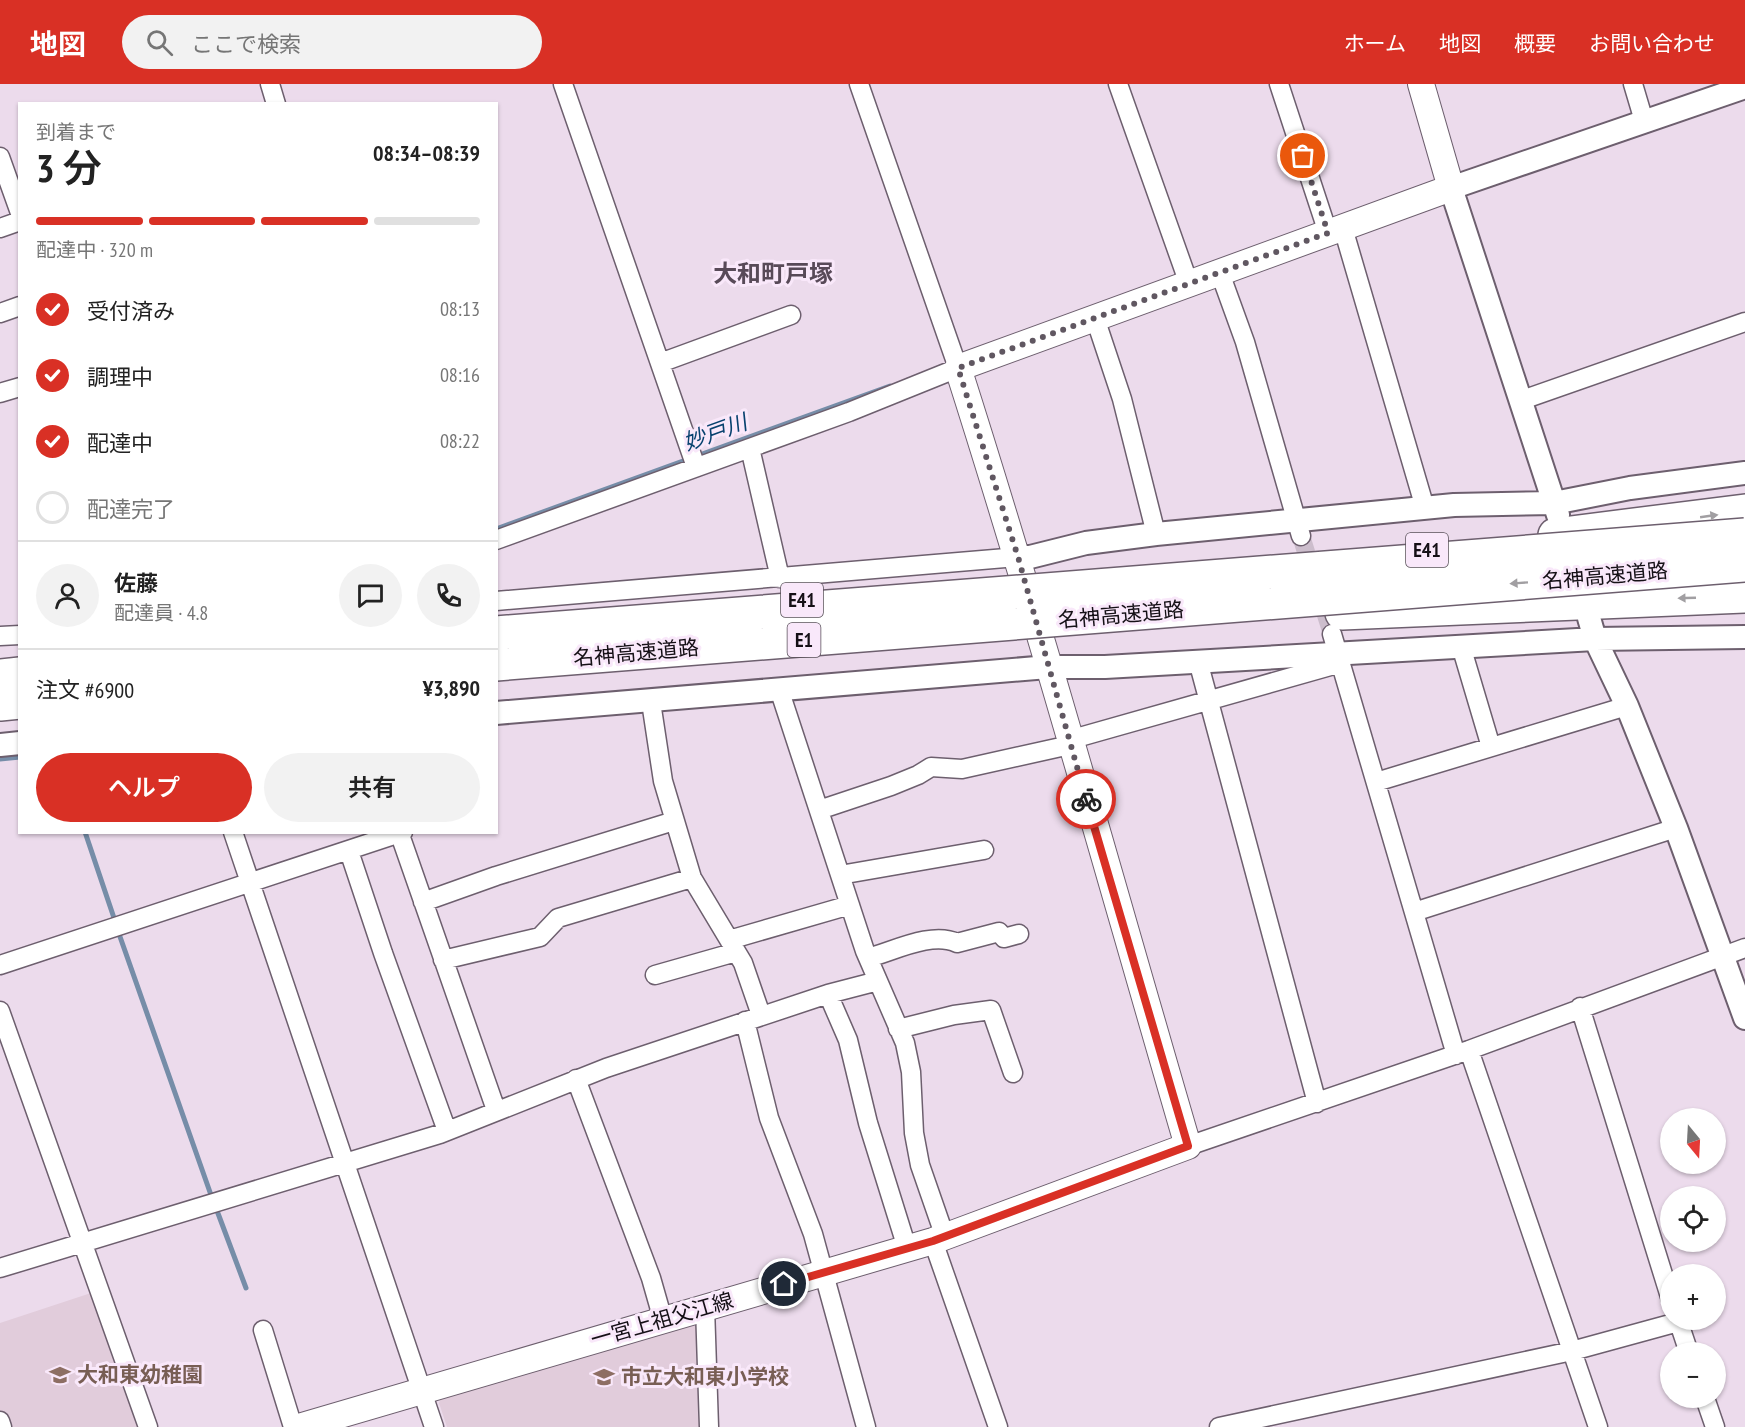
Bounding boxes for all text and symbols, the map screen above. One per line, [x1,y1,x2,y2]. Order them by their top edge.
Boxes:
search box [122,15,542,69]
text: 地図 [30,25,86,62]
icon: search [143,26,176,59]
text: ここで検索 [191,30,301,58]
text: ホーム [1344,30,1406,57]
text: 地図 [1439,30,1481,57]
text: 概要 [1514,30,1556,57]
text: お問い合わせ [1589,30,1715,57]
text: 到着まで [36,119,116,145]
pin [1277,130,1328,181]
text: 08:34–08:39 [373,139,480,167]
icon: bag [1286,139,1319,172]
text: 3 分 [36,142,102,193]
text: 配達中 · 320 m [36,237,153,263]
district label: 大和町戸塚 [713,258,833,289]
icon: check [36,293,69,326]
text: 08:13 [440,296,480,322]
text: 受付済み [87,297,175,325]
icon: check [36,359,69,392]
text: 08:16 [440,362,480,388]
text: 調理中 [87,363,153,391]
water label: 妙戸川 [679,407,753,456]
icon: check [36,425,69,458]
text: 08:22 [440,428,480,454]
text: 配達中 [87,429,153,457]
text: 配達完了 [87,495,175,523]
one-way arrow [1700,511,1719,520]
road number: E41 [1406,533,1448,567]
street label: 名神高速道路 [1541,557,1669,594]
button: person [36,564,99,627]
button: chat [339,564,402,627]
button: phone [417,564,480,627]
text: 佐藤 [114,569,158,597]
one-way arrow [1510,578,1529,588]
road number: E41 [781,583,823,617]
one-way arrow [1677,593,1696,602]
street label: 名神高速道路 [1057,596,1185,633]
text: 配達員 · 4.8 [114,600,208,626]
road number: E1 [788,623,820,657]
street label: 名神高速道路 [572,634,700,671]
text: ¥3,890 [423,674,480,702]
text: 注文 #6900 [36,676,134,704]
button: ヘルプ [36,753,252,822]
button: 共有 [264,753,480,822]
courier [1056,769,1116,829]
icon: bike [1070,783,1103,816]
north arrow [1660,1108,1726,1174]
map controls [1660,1108,1726,1408]
button: locate [1660,1186,1726,1252]
pin [758,1258,809,1309]
button: + [1660,1264,1726,1330]
icon: home [767,1267,800,1300]
street label: 一宮上祖父江線 [587,1286,736,1353]
button: − [1660,1342,1726,1408]
place label: 大和東幼稚園 [77,1361,203,1388]
school or university icon: 大和東幼稚園 [48,1363,72,1387]
place label: 市立大和東小学校 [621,1363,789,1390]
school or university icon: 市立大和東小学校 [592,1365,616,1389]

